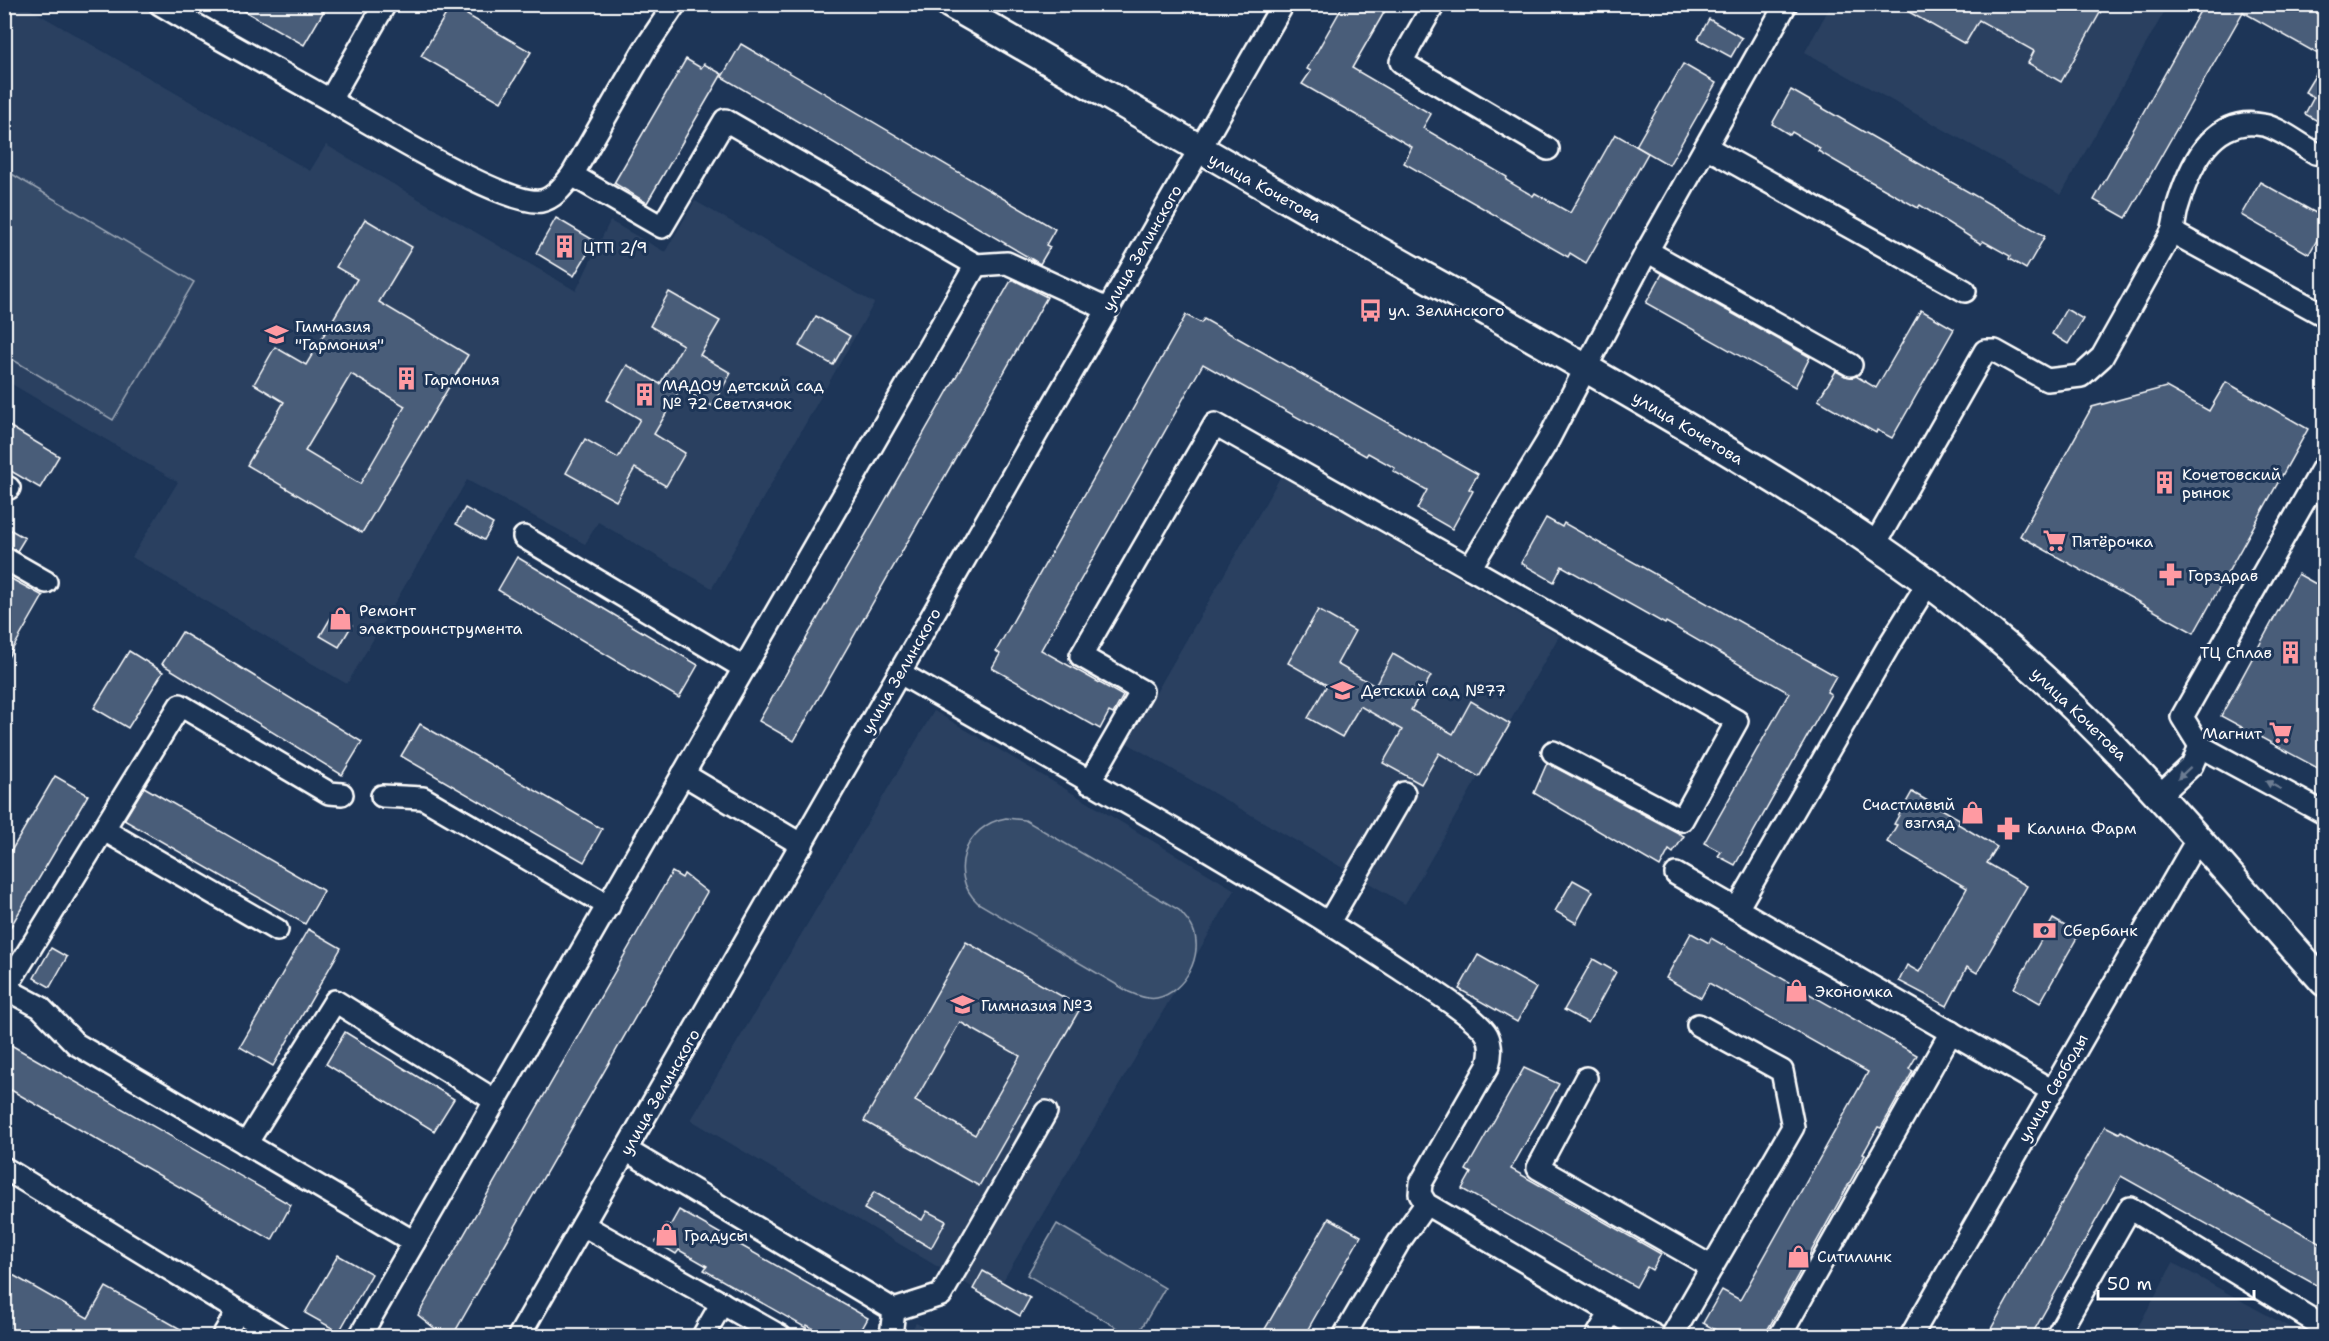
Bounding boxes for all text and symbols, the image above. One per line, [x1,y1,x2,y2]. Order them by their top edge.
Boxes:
street label: улица Кочетова [1205,148,1325,228]
street label: улица Зелинского [1097,181,1187,315]
building icon: ЦТП 2/9 [552,234,578,260]
place label: ЦТП 2/9 [583,237,647,258]
bus stop icon: ул. Зелинского [1357,297,1383,323]
place label: ул. Зелинского [1388,300,1504,321]
place label: Гимназия "Гармония" [295,316,384,355]
school or university icon: Гимназия "Гармония" [264,322,290,348]
building icon: Гармония [393,366,419,392]
place label: Гармония [424,369,500,390]
place label: МАДОУ детский сад № 72 Светлячок [662,375,824,414]
building icon: МАДОУ детский сад № 72 Светлячок [631,381,657,407]
street label: улица Кочетова [1629,387,1747,469]
place label: Кочетовский рынок [2182,464,2281,503]
building icon: Кочетовский рынок [2151,470,2177,496]
supermarket icon: Пятёрочка [2041,528,2067,554]
place label: Пятёрочка [2072,531,2153,552]
pharmacy icon: Горздрав [2157,562,2183,588]
place label: Горздрав [2188,565,2258,586]
place label: Ремонт электроинструмента [359,600,522,639]
street label: улица Зелинского [856,604,946,738]
shop icon: Ремонт электроинструмента [328,606,354,632]
building icon: ТЦ Сплав [2277,639,2303,665]
place label: ТЦ Сплав [2200,642,2272,663]
street label: улица Кочетова [2026,663,2132,765]
school or university icon: Детский сад №77 [1330,677,1356,703]
place label: Детский сад №77 [1361,680,1506,701]
supermarket icon: Магнит [2267,720,2293,746]
place label: Магнит [2202,723,2263,744]
one-way arrow [2176,766,2191,780]
one-way arrow [2264,780,2281,790]
place label: Счастливый взгляд [1862,794,1955,833]
shop icon: Счастливый взгляд [1960,800,1986,826]
pharmacy icon: Калина Фарм [1996,815,2022,841]
place label: Калина Фарм [2027,818,2136,839]
bank icon: Сбербанк [2032,917,2058,943]
place label: Сбербанк [2063,920,2138,941]
shop icon: Экономка [1784,978,1810,1004]
place label: Экономка [1815,981,1893,1002]
school or university icon: Гимназия №3 [950,992,976,1018]
place label: Гимназия №3 [981,995,1093,1016]
street label: улица Зелинского [615,1025,705,1159]
street label: улица Свободы [2013,1030,2093,1146]
shop icon: Градусы [653,1222,679,1248]
place label: Градусы [684,1225,748,1246]
shop icon: Ситилинк [1786,1243,1812,1269]
place label: Ситилинк [1817,1246,1892,1267]
scale bar [2098,1263,2254,1301]
text: 50 m [2107,1272,2152,1296]

